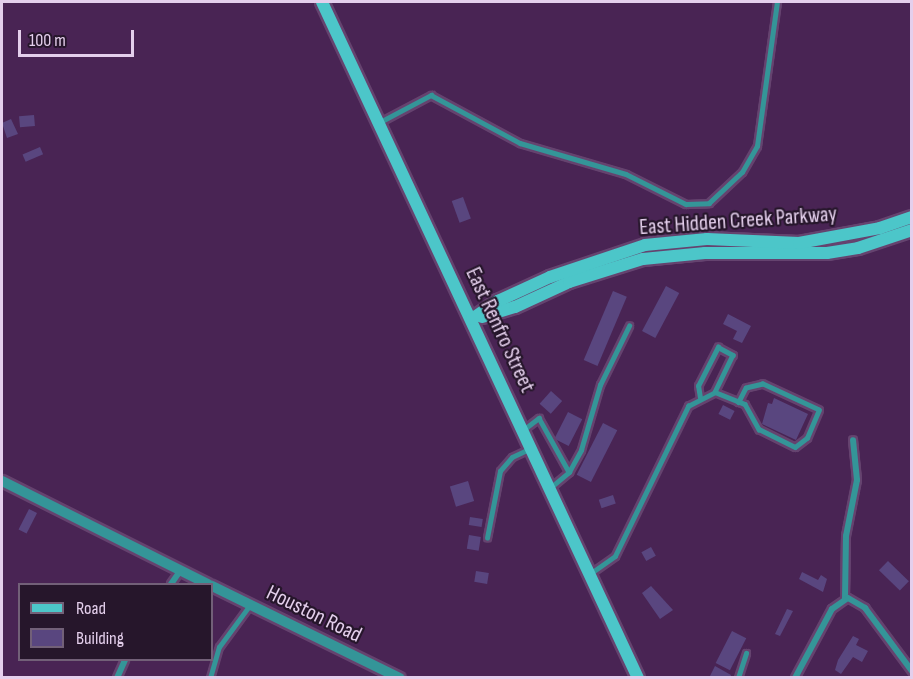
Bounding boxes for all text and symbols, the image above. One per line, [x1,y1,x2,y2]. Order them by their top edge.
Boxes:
scale bar [21,18,136,56]
text: 100 m [29,30,66,51]
street label: East Hidden Creek Parkway [638,201,838,241]
street label: East Renfro Street [460,263,540,397]
street label: Houston Road [262,580,366,648]
legend [18,583,213,661]
text: Road [76,598,106,619]
text: Building [76,628,124,649]

